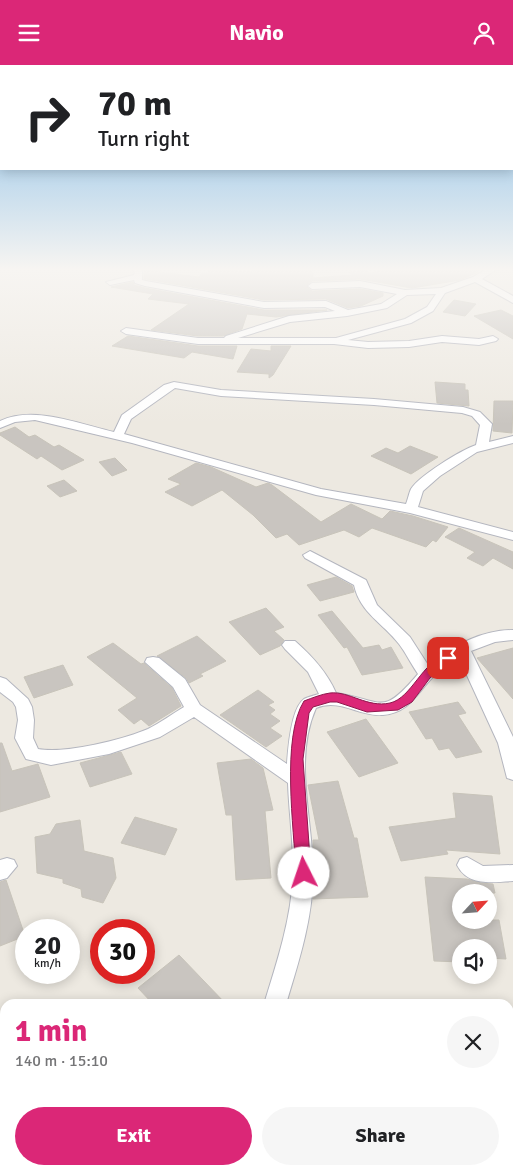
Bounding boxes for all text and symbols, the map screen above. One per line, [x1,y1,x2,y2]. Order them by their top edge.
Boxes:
icon: menu [15,19,43,47]
text: Navio [229,19,284,46]
icon: person [470,19,498,47]
text: 70 m [98,82,172,125]
icon: right [15,85,80,150]
text: Turn right [98,125,190,152]
pin [427,637,469,679]
icon: arrive [434,644,462,672]
position arrow [277,846,329,898]
north arrow [452,884,498,929]
map controls [452,884,497,984]
speed limit sign: 30 [90,919,155,984]
text: 20 [34,930,61,961]
button: sound [452,939,497,984]
text: km/h [34,956,61,971]
text: 1 min [15,1013,87,1050]
button: close [447,1016,499,1068]
text: 140 m · 15:10 [15,1051,108,1071]
button: Exit [15,1107,252,1165]
button: Share [262,1107,499,1165]

